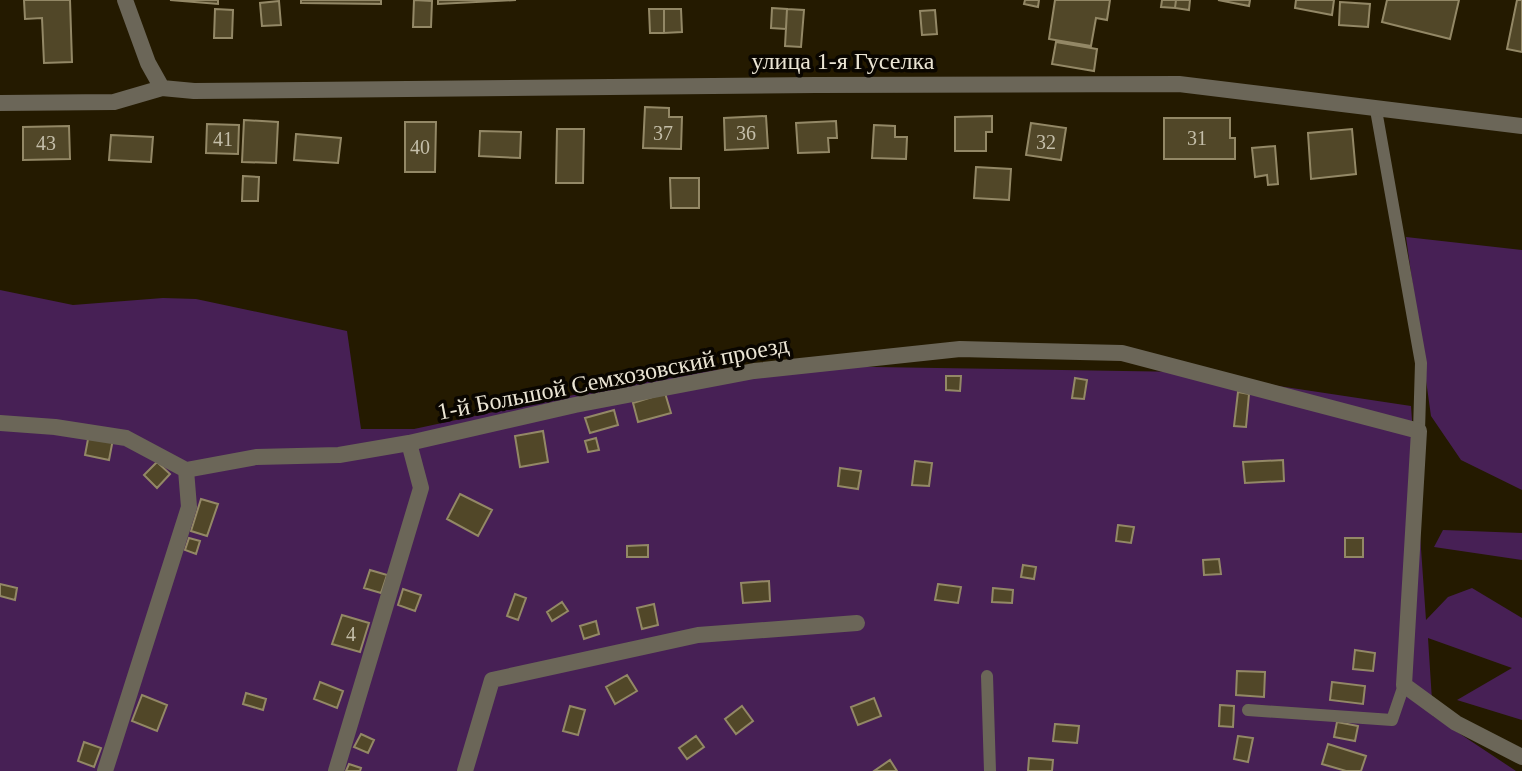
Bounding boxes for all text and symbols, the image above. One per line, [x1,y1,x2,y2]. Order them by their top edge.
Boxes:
street label: улица 1-я Гуселка [752,48,935,74]
house number: 37 [653,122,673,144]
house number: 36 [736,122,756,144]
house number: 31 [1187,127,1207,149]
house number: 41 [213,128,233,150]
house number: 32 [1036,131,1056,153]
house number: 43 [36,132,56,154]
house number: 40 [410,136,430,158]
street label: 1-й Большой Семхозовский проезд [435,331,791,425]
house number: 4 [346,623,356,645]

